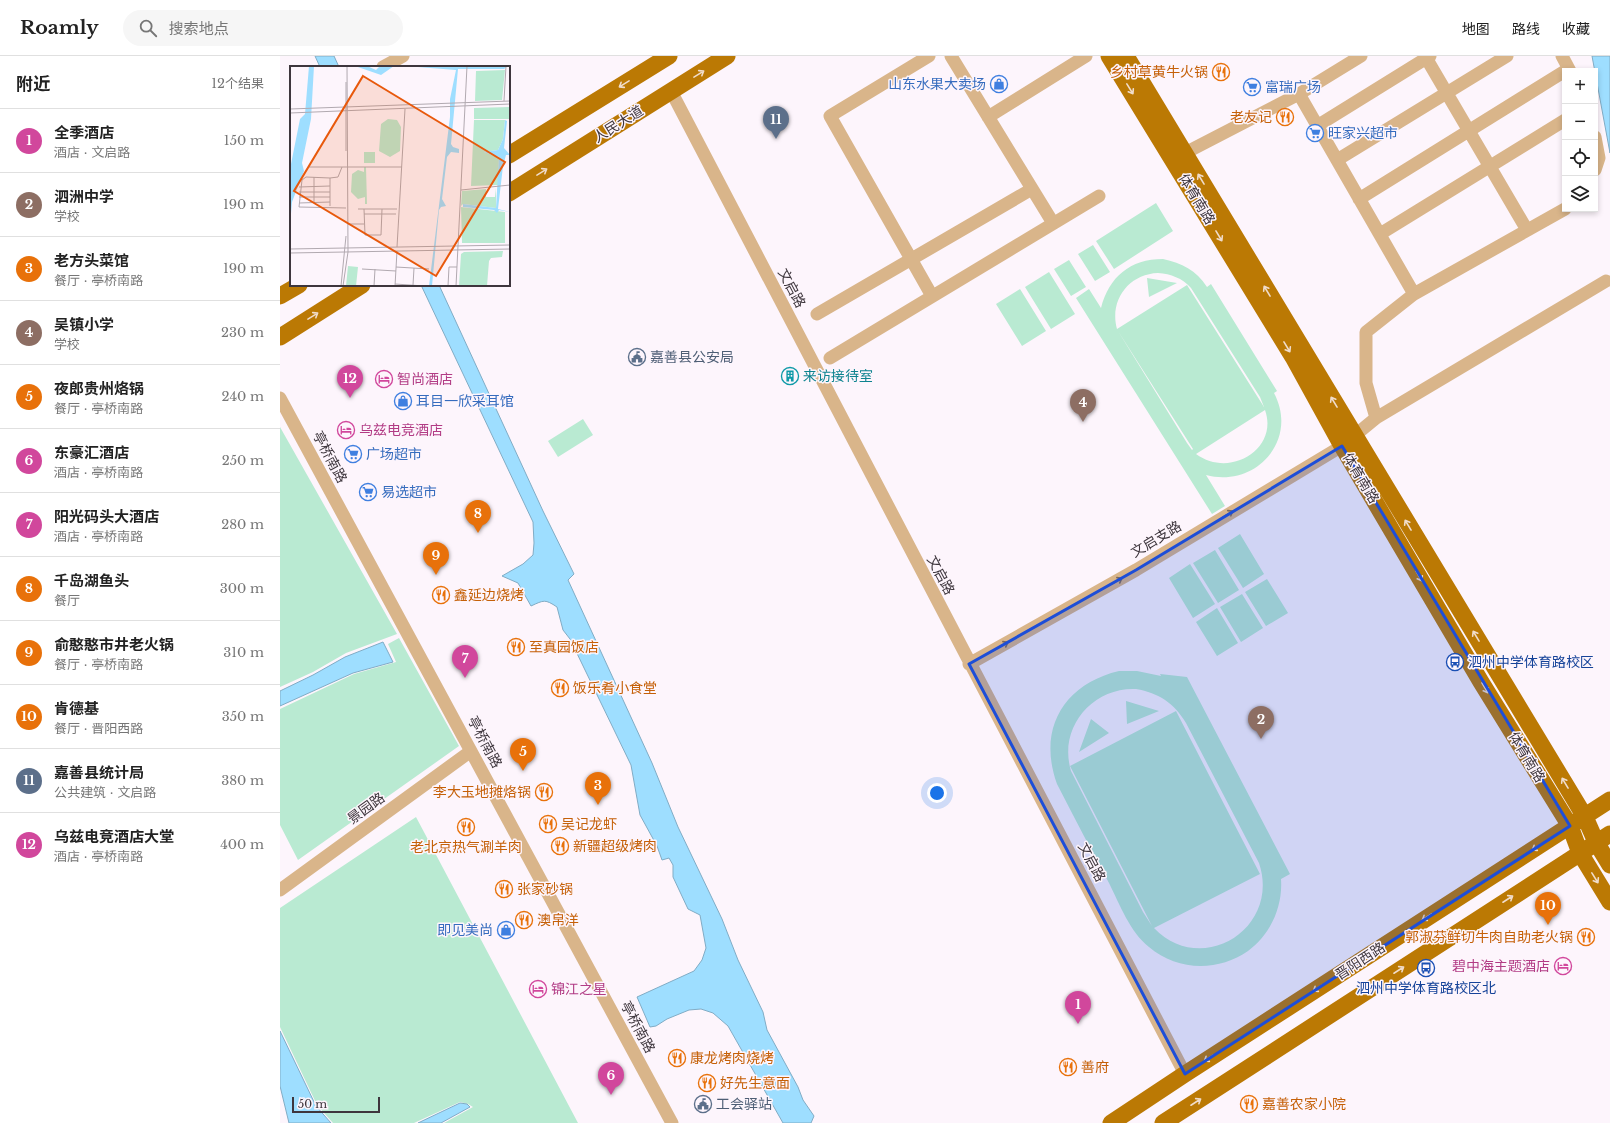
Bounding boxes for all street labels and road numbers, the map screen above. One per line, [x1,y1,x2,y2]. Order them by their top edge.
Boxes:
street label: 人民大道 [589,102,647,146]
street label: 体育南路 [1175,170,1219,228]
street label: 文启路 [774,265,810,311]
street label: 亭桥南路 [309,428,351,486]
street label: 体育南路 [1339,449,1383,507]
street label: 文启支路 [1127,517,1185,561]
street label: 文启路 [923,552,959,598]
street label: 亭桥南路 [464,713,506,771]
street label: 体育南路 [1505,728,1549,786]
street label: 景园路 [344,788,388,828]
street label: 文启路 [1074,839,1110,885]
street label: 晋阳西路 [1332,938,1388,984]
street label: 亭桥南路 [617,998,659,1056]

